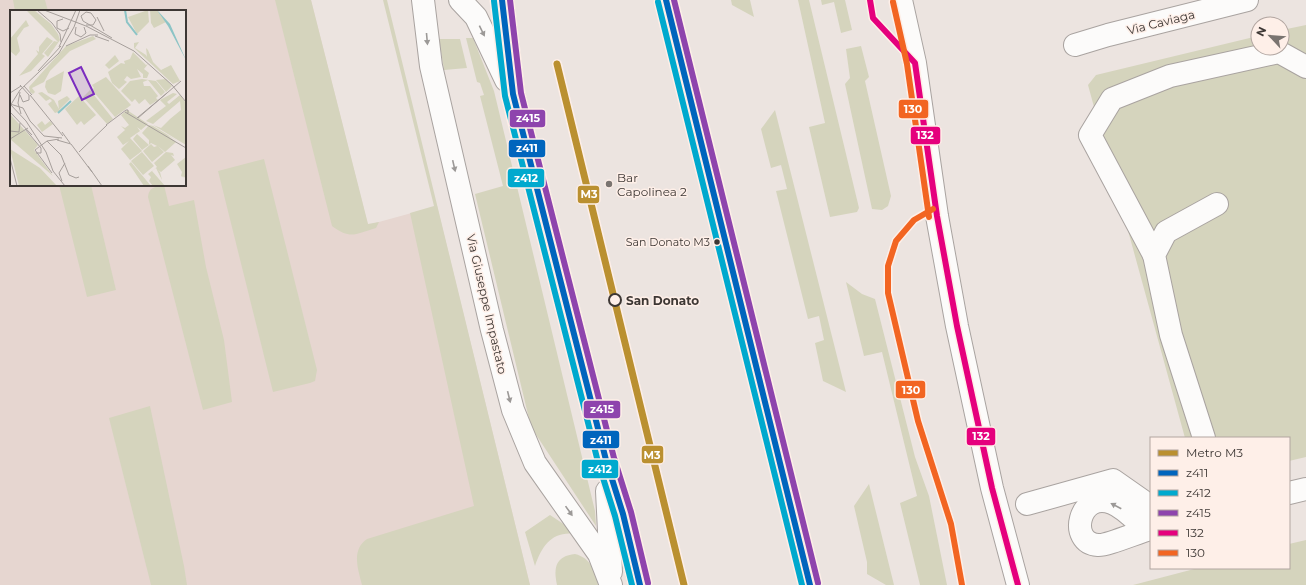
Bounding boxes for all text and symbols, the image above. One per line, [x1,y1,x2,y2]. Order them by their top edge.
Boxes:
street label: Via Caviaga [1126,6,1196,38]
inset map [10,10,186,186]
north arrow [1250,16,1290,56]
one-way arrow [479,25,485,37]
text: N [1253,25,1269,39]
one-way arrow [424,33,431,45]
line badge: 130 [898,99,929,119]
text: 130 [904,102,923,116]
line badge: z415 [509,109,546,128]
text: z415 [516,111,540,125]
line badge: 132 [910,126,941,145]
text: 132 [916,128,934,142]
line badge: z411 [508,139,546,158]
text: z411 [516,141,538,155]
one-way arrow [452,160,458,172]
line badge: z412 [507,168,545,188]
place label: Bar Capolinea 2 [617,170,687,199]
text: z412 [514,171,539,185]
marker: Bar Capolinea 2 [604,179,614,189]
line badge: M3 [577,185,600,204]
text: M3 [580,187,598,201]
street label: Via Giuseppe Impastato [464,233,510,375]
place label: San Donato M3 [626,235,710,249]
marker: San Donato M3 [712,237,722,247]
marker: San Donato [608,293,622,307]
place label: San Donato [626,293,699,308]
line badge: 130 [895,380,926,399]
text: 130 [902,383,921,397]
one-way arrow [506,391,512,403]
line badge: z415 [583,400,621,419]
text: z415 [590,402,614,416]
line badge: 132 [966,427,996,446]
text: 132 [972,429,990,443]
line badge: z411 [582,430,620,449]
text: z411 [590,433,612,447]
legend [1150,437,1290,569]
line badge: M3 [641,445,664,464]
text: Metro M3 [1186,445,1243,460]
text: M3 [643,448,661,462]
line badge: z412 [581,459,619,479]
text: z412 [588,462,613,476]
text: z411 [1186,465,1208,480]
text: z412 [1186,485,1211,500]
one-way arrow [1110,502,1122,509]
text: z415 [1186,505,1211,520]
one-way arrow [565,506,573,517]
text: 132 [1186,525,1204,540]
text: 130 [1186,545,1205,560]

